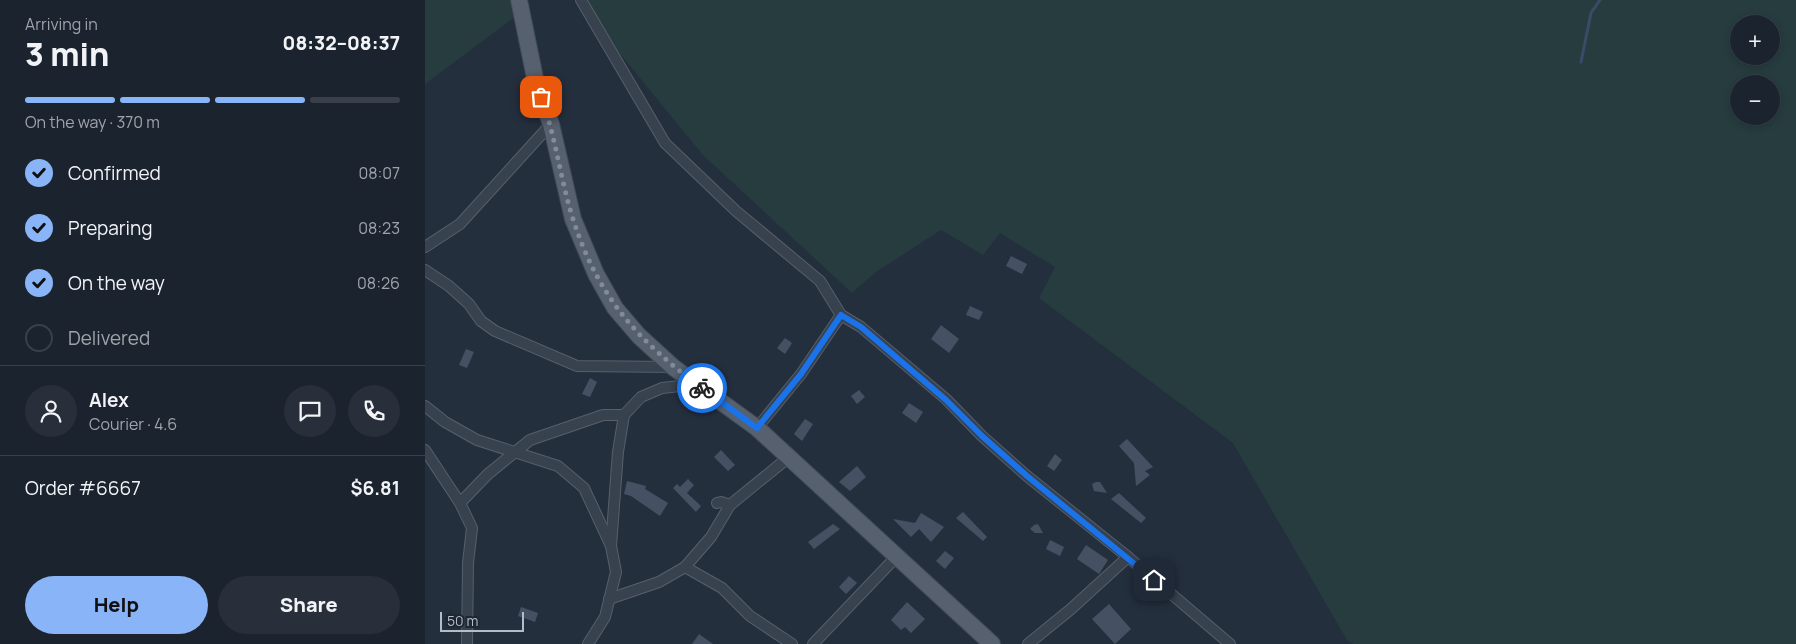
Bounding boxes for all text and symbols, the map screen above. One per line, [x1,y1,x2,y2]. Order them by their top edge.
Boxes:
text: Arriving in [25,13,98,35]
map controls [1730,15,1780,125]
button: + [1730,15,1780,65]
text: 08:32–08:37 [283,30,400,56]
text: 3 min [25,32,109,76]
button: − [1730,75,1780,125]
pin [520,76,562,118]
icon: bag [527,83,555,111]
text: On the way · 370 m [25,111,160,133]
icon: check [25,159,53,187]
text: Confirmed [68,160,161,186]
text: 08:07 [358,162,400,184]
icon: check [25,214,53,242]
text: Preparing [68,215,153,241]
text: 08:23 [358,217,400,239]
icon: check [25,269,53,297]
text: On the way [68,270,165,296]
text: 08:26 [357,272,400,294]
text: Delivered [68,325,150,351]
courier [677,363,727,413]
icon: bike [688,374,716,402]
button: person [25,385,77,437]
button: chat [284,385,336,437]
button: phone [348,385,400,437]
text: Alex [89,387,129,413]
text: Courier · 4.6 [89,413,177,435]
text: Order #6667 [25,475,141,501]
text: $6.81 [351,475,400,501]
pin [1133,559,1175,601]
icon: home [1140,566,1168,594]
button: Help [25,576,208,634]
button: Share [218,576,400,634]
scale bar [440,609,524,632]
text: 50 m [447,611,478,630]

